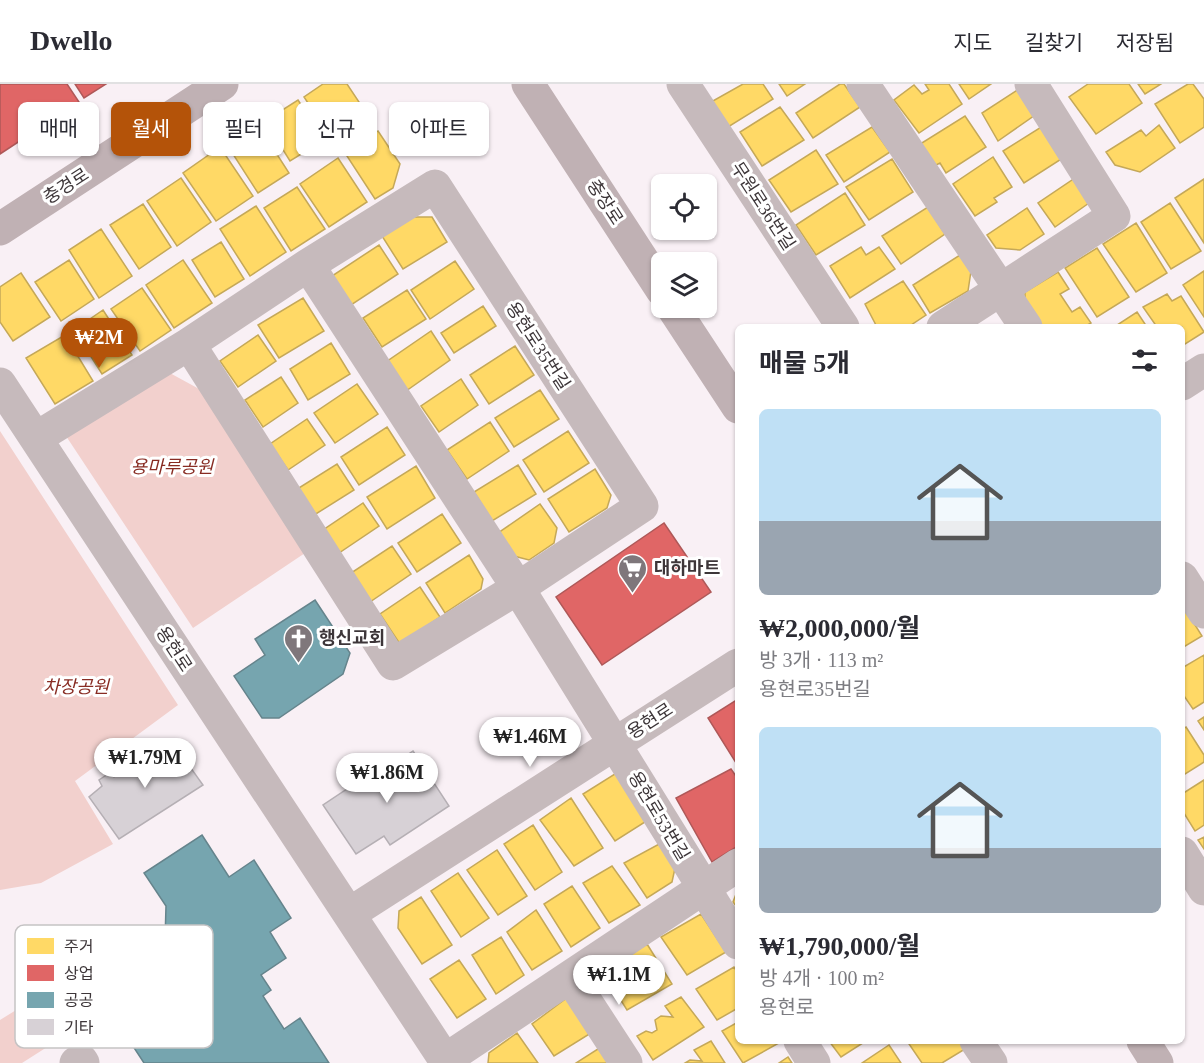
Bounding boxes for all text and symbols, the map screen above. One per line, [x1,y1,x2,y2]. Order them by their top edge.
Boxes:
text: Dwello [30,25,112,56]
text: 지도 [953,31,992,55]
text: 길찾기 [1025,31,1083,55]
text: 저장됨 [1116,31,1174,55]
chip: 매매 [18,102,99,156]
chip: 월세 [111,102,191,156]
chip: 필터 [203,102,284,156]
chip: 신규 [296,102,377,156]
chip: 아파트 [389,102,489,156]
street label: 무원로36번길 [727,158,799,254]
street label: 충경로 [40,164,92,208]
map controls [651,174,717,318]
button: locate [651,174,717,240]
street label: 충장로 [583,176,627,228]
button: layers [651,252,717,318]
street label: 용현로35번길 [502,298,574,394]
pin: ₩2M [70,318,128,369]
text: ₩2M [75,326,123,348]
icon: filters [1128,344,1161,377]
text: 매물 5개 [759,349,850,378]
icon: home [906,448,1014,556]
park label: 용마루공원 [131,457,215,477]
supermarket icon: 대하마트 [617,552,649,594]
place label: 대하마트 [654,558,720,578]
text: ₩2,000,000/월 [759,614,920,643]
church icon: 행신교회 [282,622,314,664]
street label: 용현로 [152,623,196,675]
place label: 행신교회 [319,628,385,648]
text: 방 3개 · 113 m² [759,649,883,671]
park label: 차장공원 [43,677,111,697]
text: 용현로35번길 [759,678,871,700]
street label: 용현로 [624,699,676,743]
pin: ₩1.46M [481,717,579,768]
text: ₩1.46M [493,725,567,747]
pin: ₩1.79M [96,738,194,789]
text: ₩1.79M [108,746,182,768]
pin: ₩1.86M [338,753,436,804]
text: ₩1.86M [350,761,424,783]
icon: home [906,766,1014,874]
street label: 용현로53번길 [624,768,694,864]
legend [15,925,213,1048]
text: ₩1,790,000/월 [759,932,920,961]
text: 주거 [64,938,93,955]
pin: ₩1.1M [577,955,661,1006]
text: ₩1.1M [587,963,651,985]
text: 상업 [64,965,93,982]
text: 방 4개 · 100 m² [759,967,884,989]
text: 공공 [64,992,93,1009]
text: 용현로 [759,996,814,1018]
text: 기타 [64,1019,94,1036]

